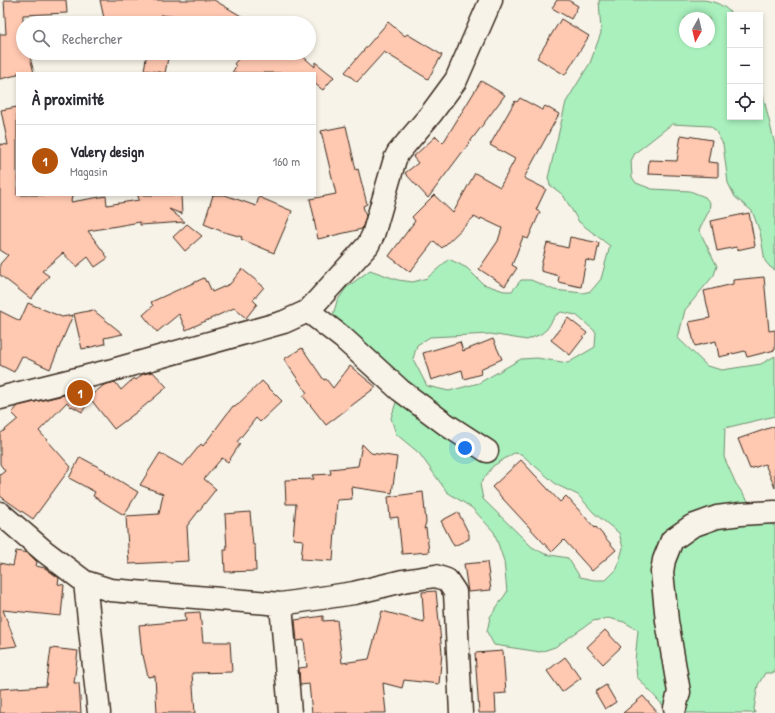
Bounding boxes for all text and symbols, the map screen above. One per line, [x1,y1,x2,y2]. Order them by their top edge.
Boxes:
north arrow [679,12,715,48]
map controls [727,12,763,120]
button: + [727,12,763,48]
search box [16,16,316,60]
icon: search [30,27,52,49]
text: Rechercher [62,28,123,49]
button: − [727,48,763,84]
button: locate [727,84,763,120]
text: À proximité [32,87,104,110]
text: Valery design [70,141,144,162]
text: 1 [43,152,47,170]
text: 160 m [272,152,300,170]
text: Magasin [70,162,108,180]
pin: 1 [67,378,93,408]
your location [455,438,475,458]

